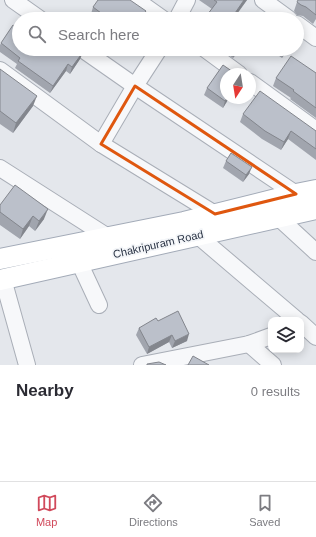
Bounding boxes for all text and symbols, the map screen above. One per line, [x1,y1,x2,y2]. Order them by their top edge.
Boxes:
search box [12,12,304,56]
icon: search [26,23,48,45]
text: Search here [58,26,140,43]
north arrow [220,68,256,104]
street label: Chakripuram Road [112,228,204,260]
map controls [268,317,304,353]
button: layers [268,317,304,353]
text: Nearby [16,381,74,400]
text: 0 results [251,384,300,399]
tab: Map [36,492,58,528]
tab: Directions [129,492,178,528]
tab: Saved [249,492,280,528]

